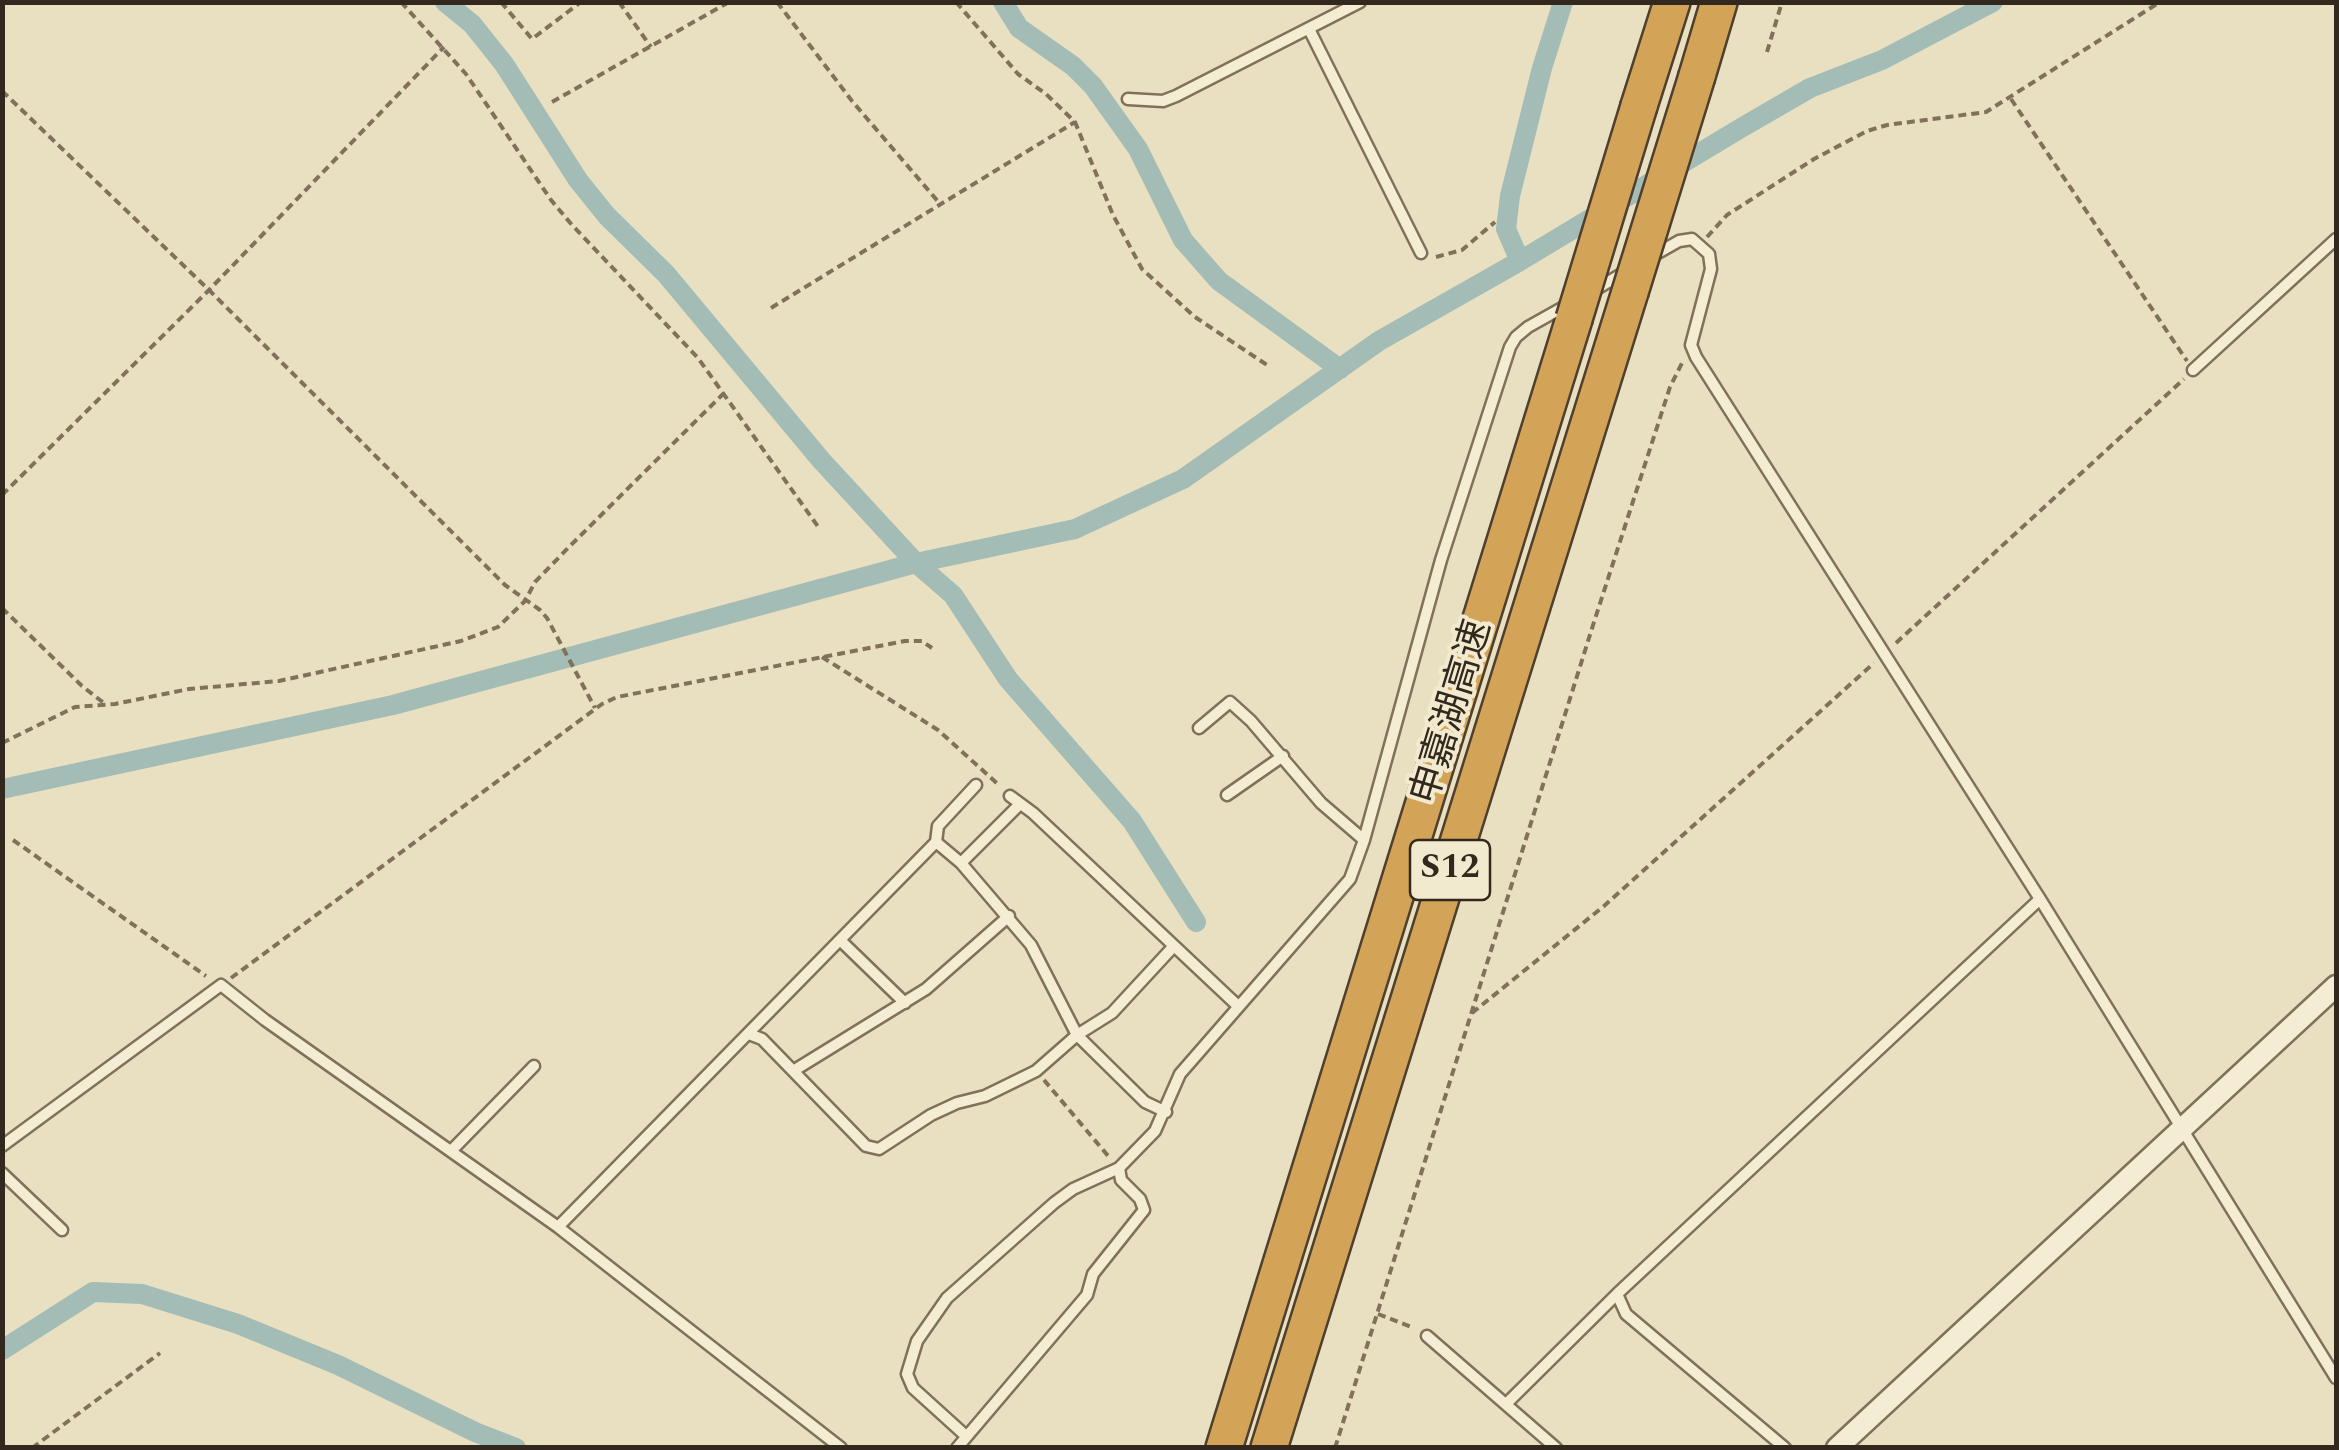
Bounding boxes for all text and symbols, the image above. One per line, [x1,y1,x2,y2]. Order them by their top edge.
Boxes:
street label: 申嘉湖高速 [1405,615,1505,811]
road number: S12 [1410,840,1490,900]

